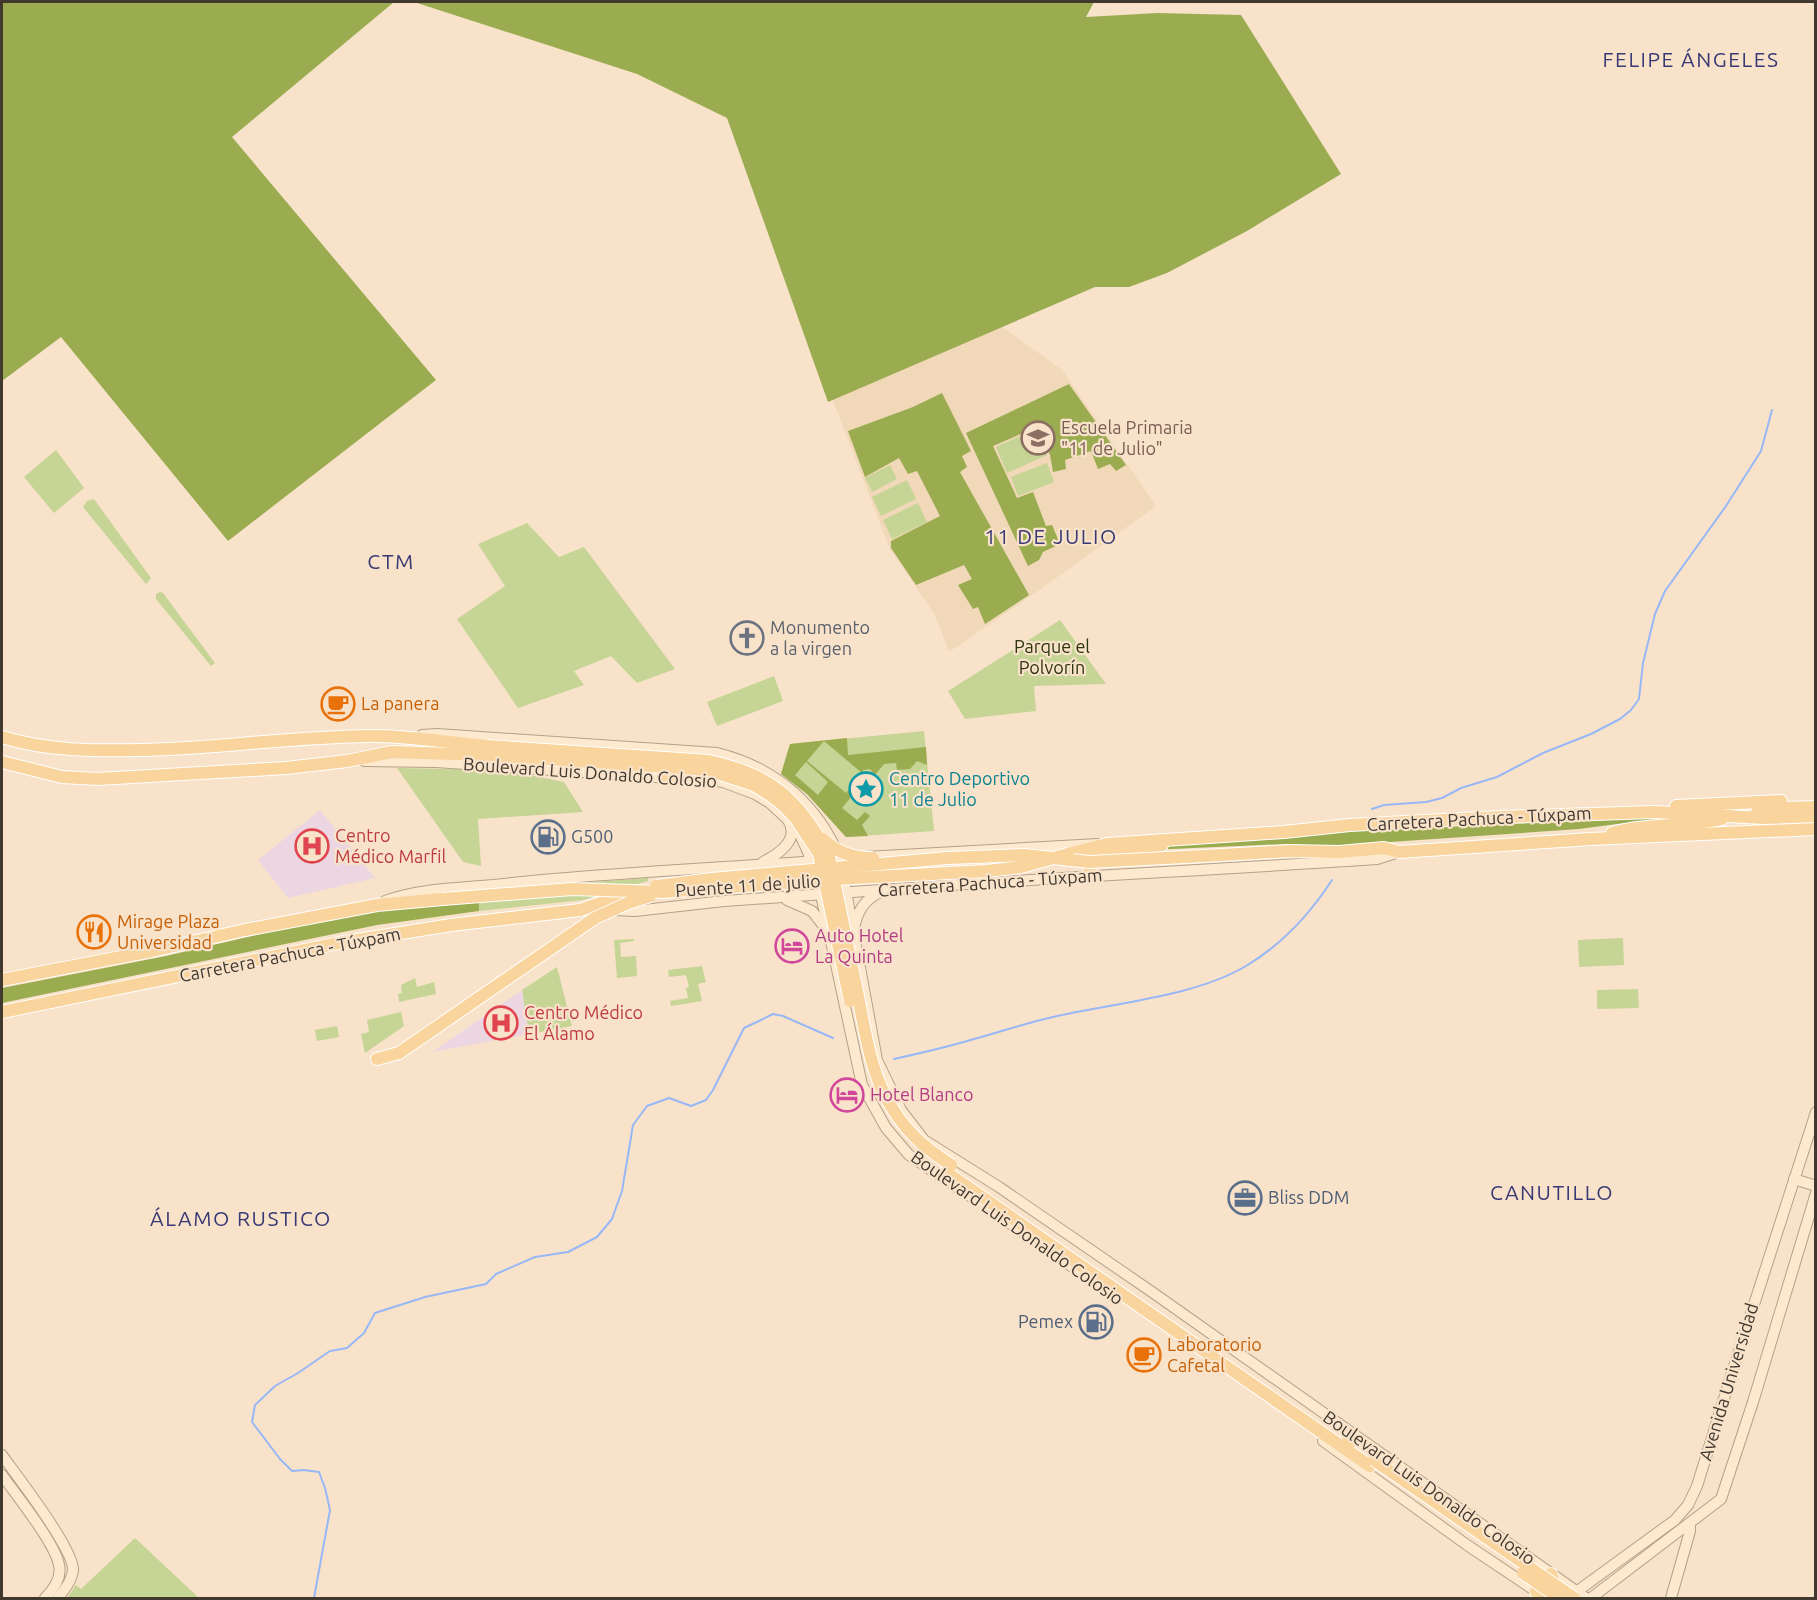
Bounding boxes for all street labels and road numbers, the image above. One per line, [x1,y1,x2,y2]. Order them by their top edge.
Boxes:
street label: Boulevard Luis Donaldo Colosio [463,753,718,791]
street label: Carretera Pachuca - Túxpam [1366,802,1592,834]
street label: Carretera Pachuca - Túxpam [877,864,1103,900]
street label: Puente 11 de julio [675,870,821,900]
street label: Carretera Pachuca - Túxpam [177,923,402,985]
street label: Boulevard Luis Donaldo Colosio [908,1146,1127,1308]
street label: Avenida Universidad [1695,1301,1762,1463]
street label: Boulevard Luis Donaldo Colosio [1320,1406,1539,1568]

